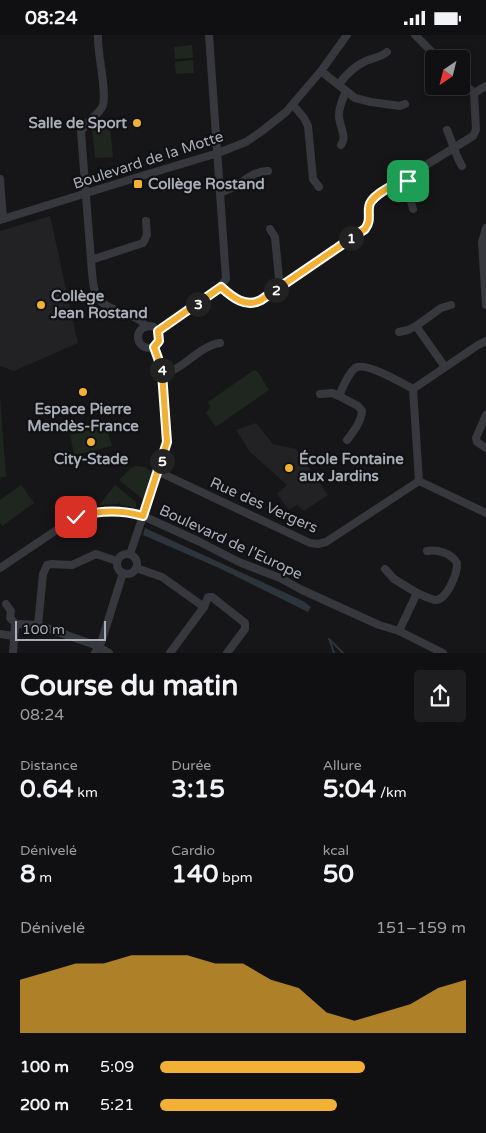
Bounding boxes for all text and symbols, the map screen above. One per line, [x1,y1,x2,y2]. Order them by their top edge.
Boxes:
text: 08:24 [25,7,78,29]
north arrow [425,50,470,95]
map controls [425,50,470,95]
place label: Salle de Sport [28,114,127,133]
marker: Salle de Sport [131,117,143,129]
street label: Boulevard de la Motte [71,127,225,193]
pin [387,160,429,202]
icon: arrive [394,167,422,195]
place label: Collège Rostand [148,175,265,194]
marker: Collège Rostand [132,178,144,190]
pin: 1 [338,225,364,251]
text: 1 [347,230,356,247]
pin: 2 [264,277,288,303]
text: 2 [272,282,281,299]
place label: Collège Jean Rostand [50,287,148,322]
pin: 3 [186,291,210,317]
text: 3 [194,296,203,313]
marker: Collège Jean Rostand [35,299,47,311]
pin: 4 [150,357,174,383]
text: 4 [158,362,167,379]
marker: Espace Pierre Mendès-France [77,386,89,398]
place label: Espace Pierre Mendès-France [27,400,139,435]
marker: City-Stade [85,436,97,448]
pin: 5 [150,449,174,473]
place label: École Fontaine aux Jardins [299,449,404,485]
place label: City-Stade [54,450,129,469]
text: 5 [158,453,167,470]
marker: École Fontaine aux Jardins [283,462,295,474]
street label: Rue des Vergers [207,473,321,537]
pin [55,496,97,538]
street label: Boulevard de l'Europe [157,501,305,583]
icon: check [62,503,90,531]
scale bar [15,618,106,641]
text: 100 m [22,621,65,638]
text: Course du matin [20,669,238,703]
button: share [414,670,466,722]
text: 08:24 [20,705,64,725]
text: Distance [20,757,78,774]
text: Durée [171,757,211,774]
text: Allure [323,757,362,774]
text: 0.64 [20,774,74,804]
text: 3:15 [171,774,225,804]
text: 5:04 [323,774,376,804]
text: km [74,784,98,801]
text: /km [376,784,407,801]
text: Dénivelé [20,842,77,859]
text: Cardio [171,842,215,859]
text: kcal [323,842,349,859]
text: 8 [20,859,36,889]
text: 140 [171,859,218,889]
text: 50 [323,859,354,889]
text: m [36,869,52,886]
text: bpm [218,869,253,886]
text: Dénivelé [20,918,85,938]
text: 151–159 m [376,918,466,938]
text: 100 m [20,1057,69,1077]
text: 5:09 [100,1057,134,1077]
text: 200 m [20,1095,69,1115]
text: 5:21 [100,1095,134,1115]

